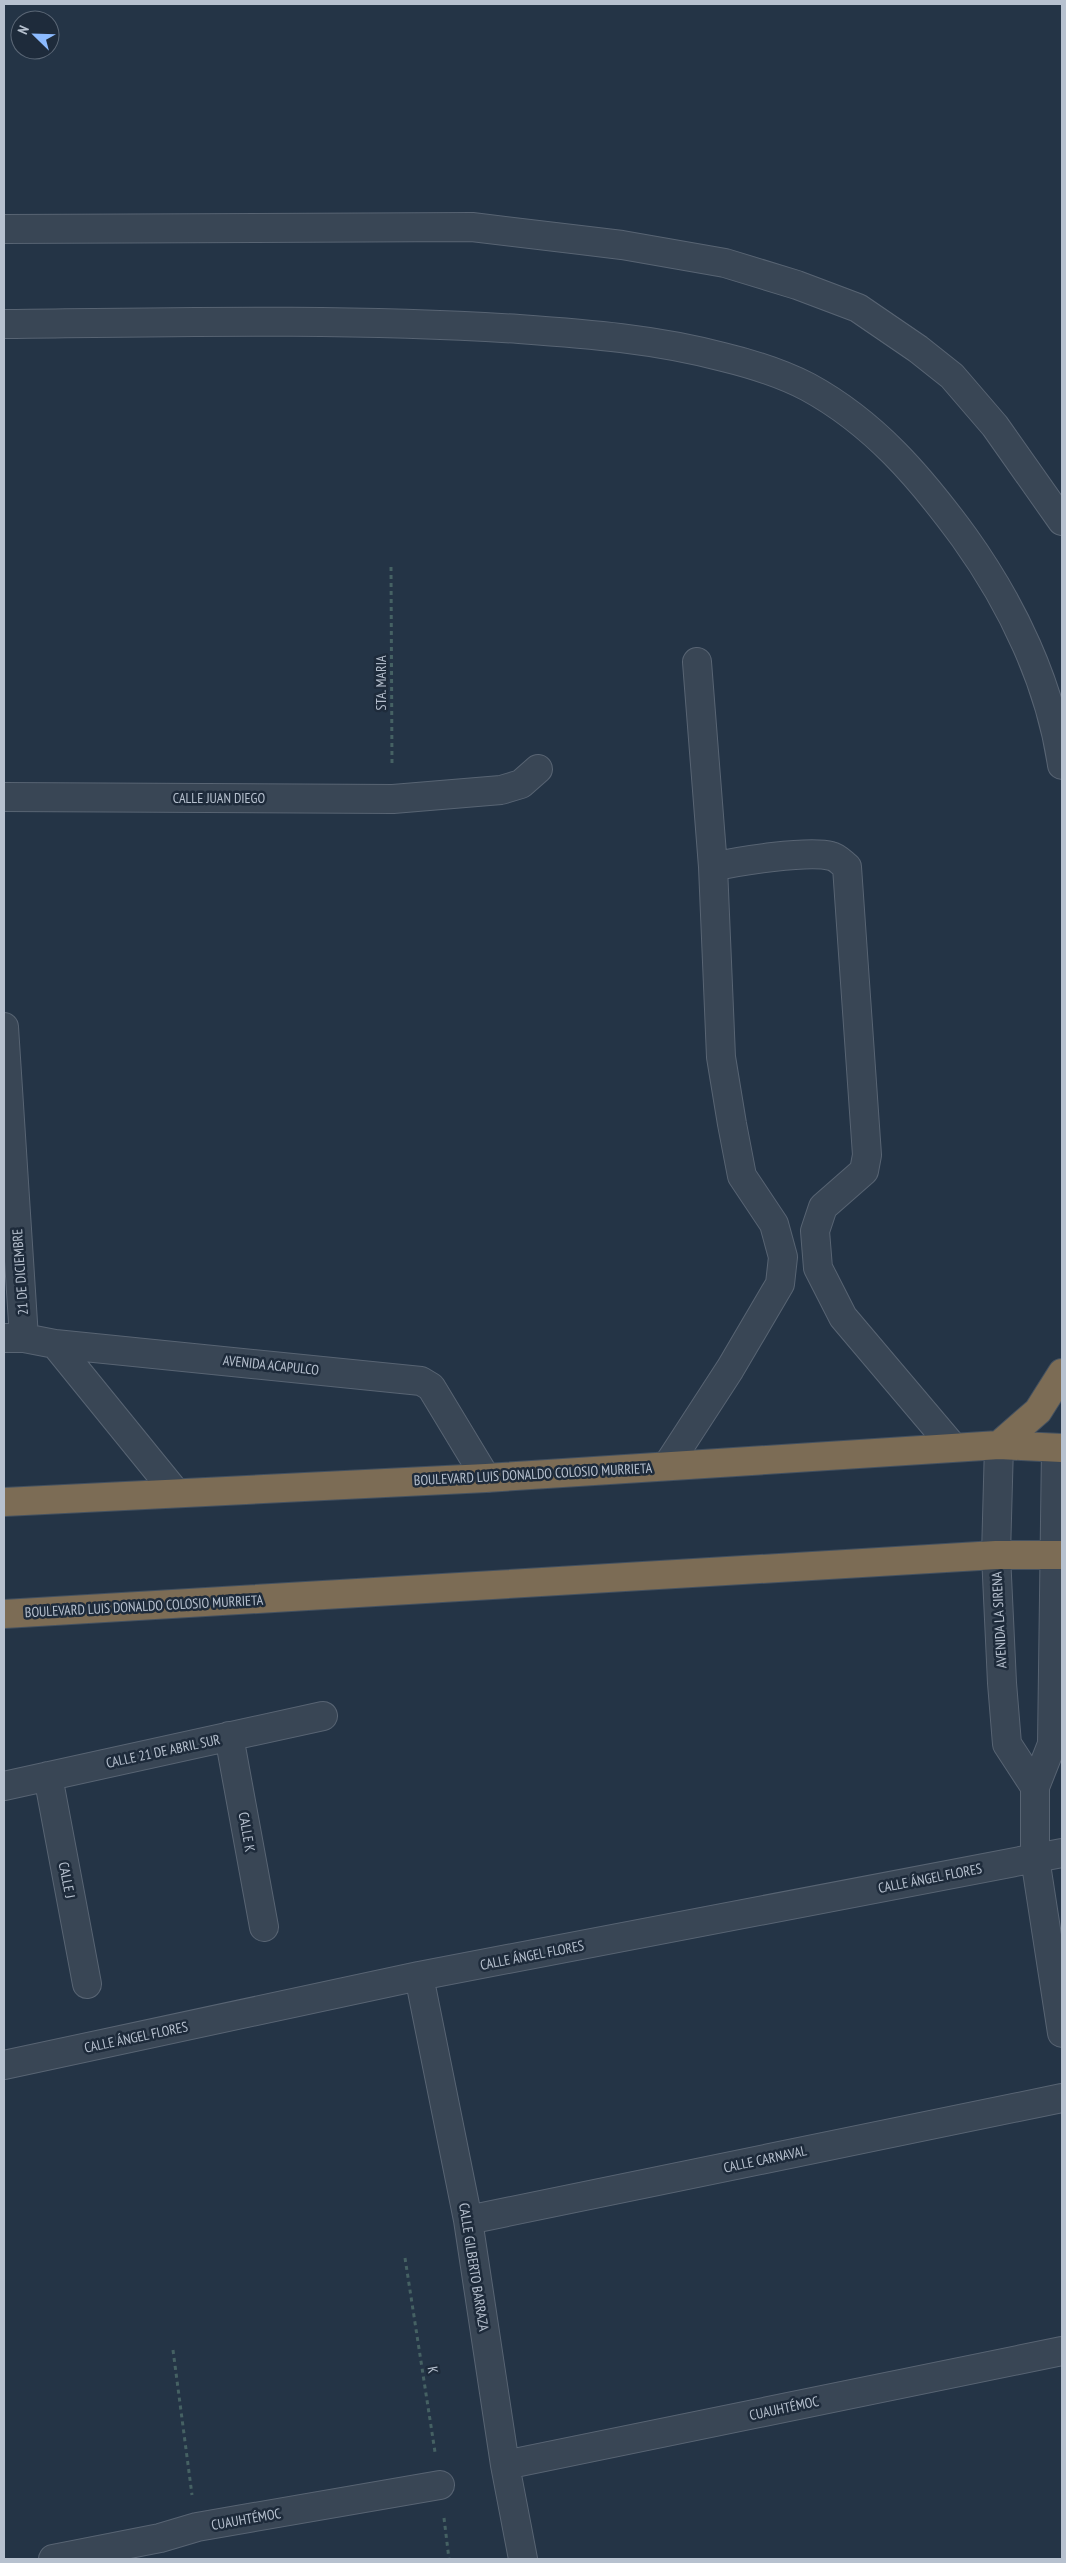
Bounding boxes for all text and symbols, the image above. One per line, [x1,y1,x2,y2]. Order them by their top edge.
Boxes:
north arrow [10,10,60,60]
text: N [13,23,33,37]
street label: STA. MARIA [372,655,390,711]
street label: CALLE JUAN DIEGO [173,789,265,807]
street label: 21 DE DICIEMBRE [8,1228,32,1316]
street label: AVENIDA ACAPULCO [222,1351,320,1379]
street label: BOULEVARD LUIS DONALDO COLOSIO MURRIETA [413,1459,653,1489]
street label: AVENIDA LA SIRENA [987,1571,1011,1669]
street label: BOULEVARD LUIS DONALDO COLOSIO MURRIETA [24,1591,264,1621]
street label: CALLE 21 DE ABRIL SUR [104,1730,222,1772]
street label: CALLE K [235,1811,259,1853]
street label: CALLE ÁNGEL FLORES [877,1859,983,1897]
street label: CALLE J [55,1860,79,1900]
street label: CALLE ÁNGEL FLORES [479,1936,585,1974]
street label: CALLE ÁNGEL FLORES [83,2017,189,2057]
street label: CALLE CARNAVAL [722,2141,808,2177]
street label: CALLE GILBERTO BARRAZA [455,2202,493,2333]
street label: K [424,2365,442,2375]
street label: CUAUHTÉMOC [748,2392,821,2424]
street label: CUAUHTÉMOC [210,2504,283,2534]

